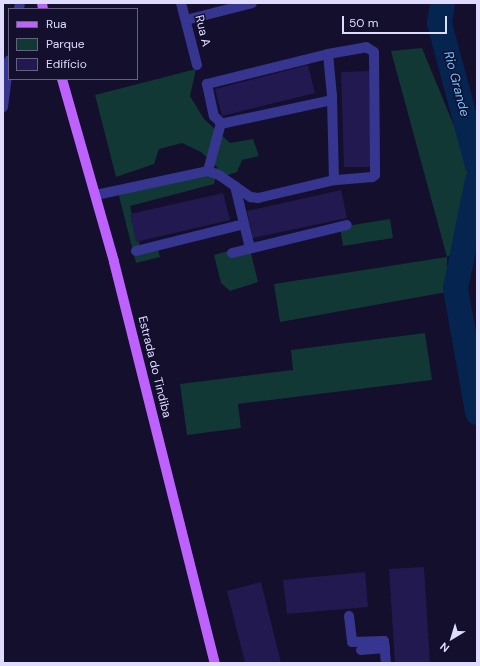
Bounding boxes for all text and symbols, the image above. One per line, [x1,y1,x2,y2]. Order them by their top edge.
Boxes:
legend [8,8,138,80]
scale bar [344,8,449,34]
street label: Rua A [191,14,213,48]
text: 50 m [349,15,378,31]
text: Rua [46,16,67,32]
text: Parque [46,36,85,52]
water label: Rio Grande [440,50,472,118]
text: Edifício [46,56,87,72]
street label: Estrada do Tindiba [134,315,174,419]
north arrow [432,618,472,658]
text: N [437,639,452,655]

